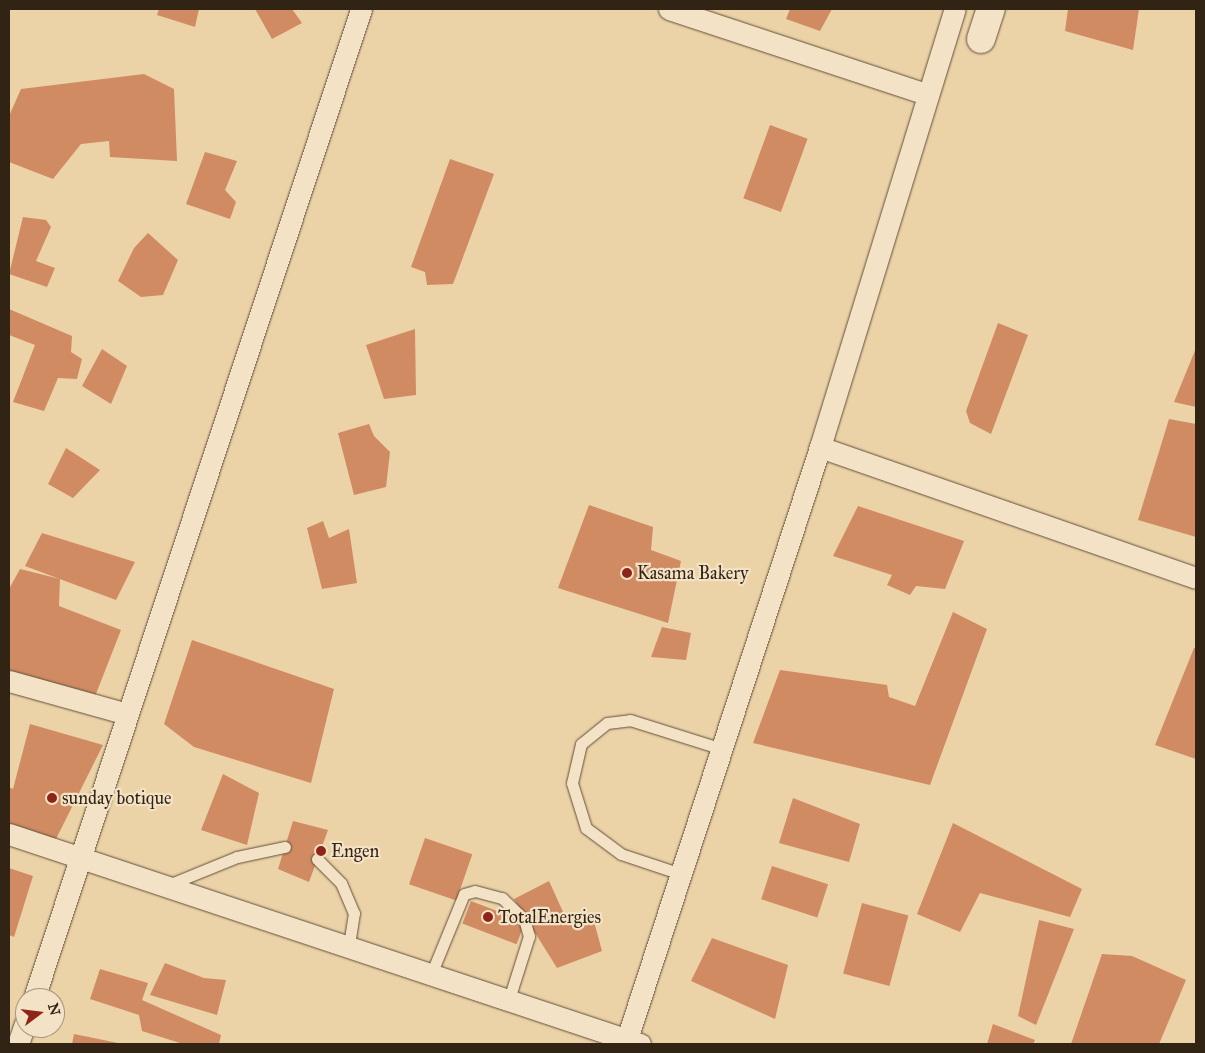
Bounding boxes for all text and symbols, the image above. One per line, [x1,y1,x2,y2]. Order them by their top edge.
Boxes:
place label: Kasama Bakery [637,562,749,584]
marker: Kasama Bakery [621,567,633,579]
place label: sunday botique [62,787,171,809]
marker: sunday botique [46,792,58,804]
place label: Engen [331,840,379,862]
marker: Engen [315,845,327,857]
place label: TotalEnergies [498,906,601,928]
marker: TotalEnergies [482,911,494,923]
north arrow [15,988,65,1038]
text: N [44,1001,64,1017]

